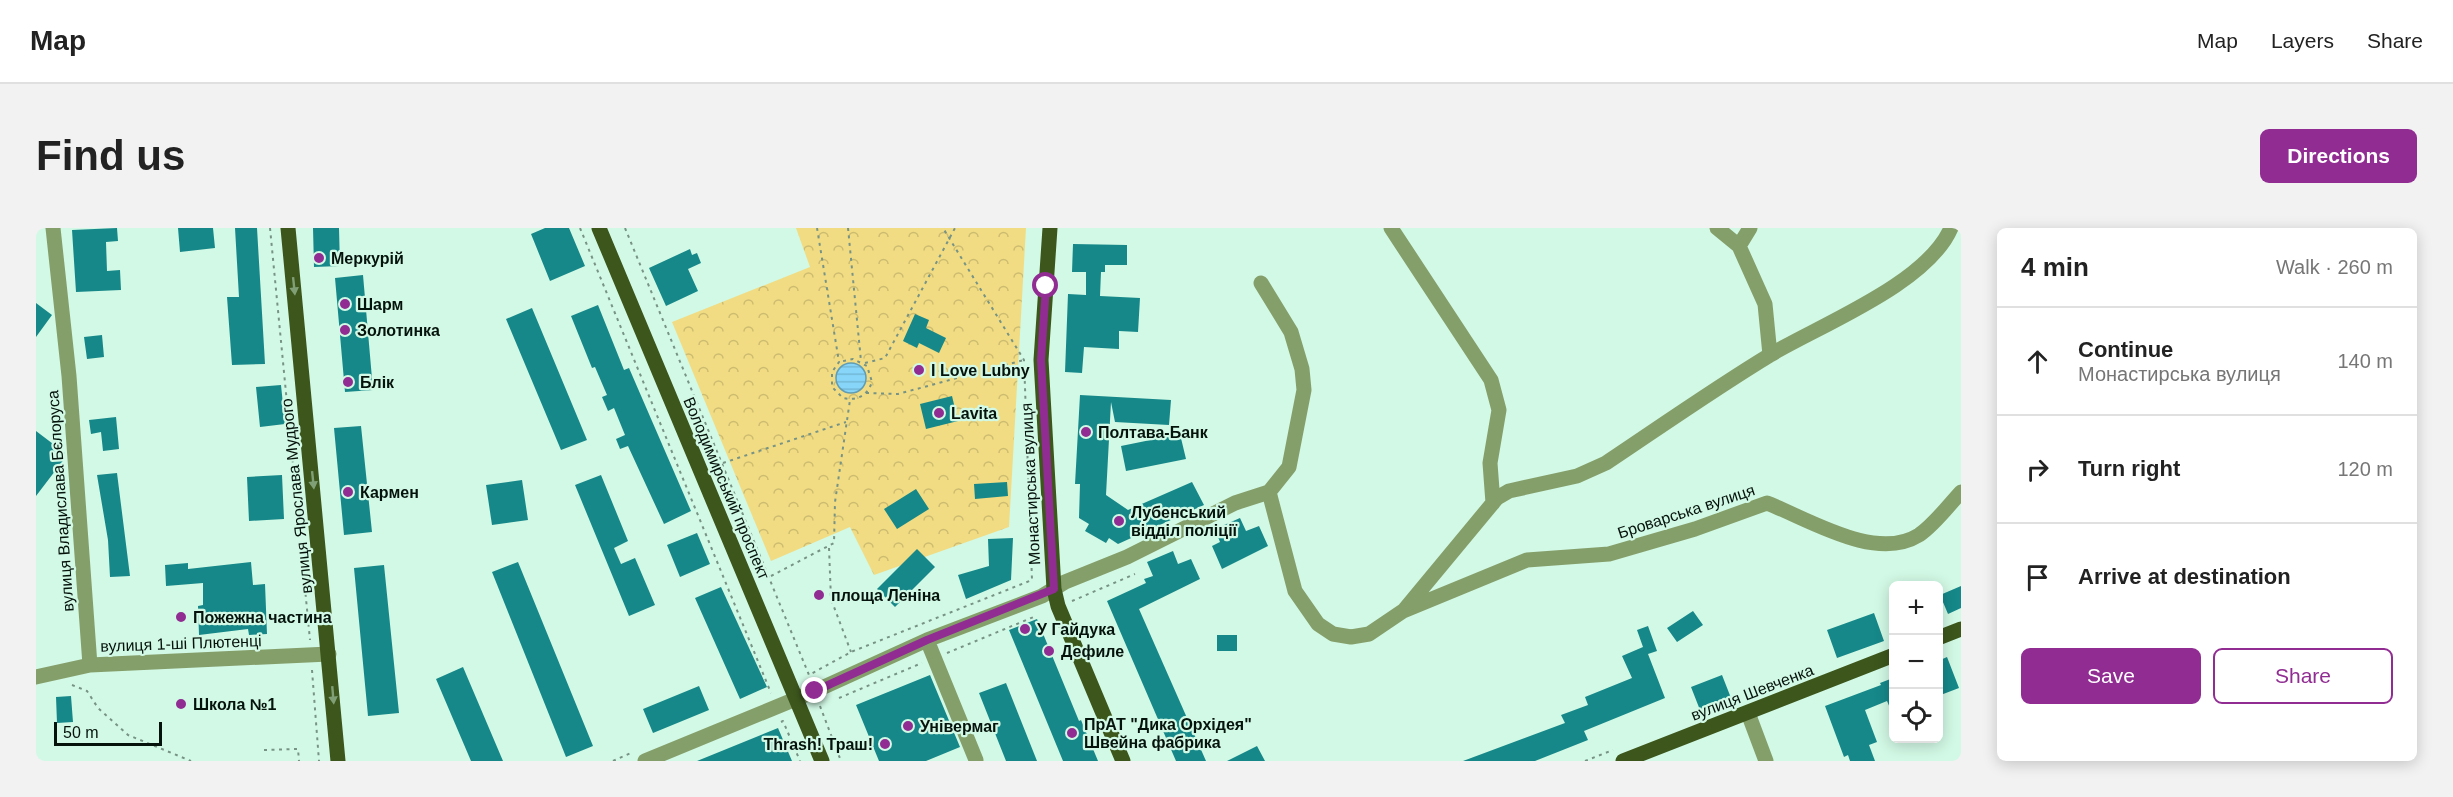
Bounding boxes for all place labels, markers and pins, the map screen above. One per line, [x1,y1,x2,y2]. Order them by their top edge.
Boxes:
place label: Меркурій [331,250,404,267]
marker: Меркурій [312,251,326,265]
place label: Шарм [357,296,403,313]
marker: Шарм [338,297,352,311]
place label: Золотинка [357,322,440,339]
marker: Золотинка [338,323,352,337]
place label: I Love Lubny [931,362,1030,379]
marker: I Love Lubny [912,363,926,377]
place label: Блік [360,374,395,391]
marker: Блік [341,375,355,389]
place label: Lavita [951,405,997,422]
marker: Lavita [932,406,946,420]
place label: Полтава-Банк [1098,424,1209,441]
marker: Полтава-Банк [1079,425,1093,439]
place label: Кармен [360,484,419,501]
marker: Кармен [341,485,355,499]
place label: Лубенський відділ поліції [1131,504,1238,539]
marker: Лубенський відділ поліції [1112,514,1126,528]
place label: площа Леніна [831,587,940,604]
marker: площа Леніна [812,588,826,602]
place label: Пожежна частина [193,609,332,626]
marker: Пожежна частина [174,610,188,624]
place label: У Гайдука [1037,621,1115,638]
marker: У Гайдука [1018,622,1032,636]
place label: Дефиле [1061,643,1124,660]
marker: Дефиле [1042,644,1056,658]
place label: Школа №1 [193,696,277,713]
marker: Школа №1 [174,697,188,711]
place label: ПрАТ "Дика Орхідея" Швейна фабрика [1084,716,1252,751]
place label: Універмаг [920,718,999,735]
marker: Універмаг [901,719,915,733]
marker: ПрАТ "Дика Орхідея" Швейна фабрика [1065,726,1079,740]
place label: Thrash! Траш! [763,736,873,753]
marker: Thrash! Траш! [878,737,892,751]

